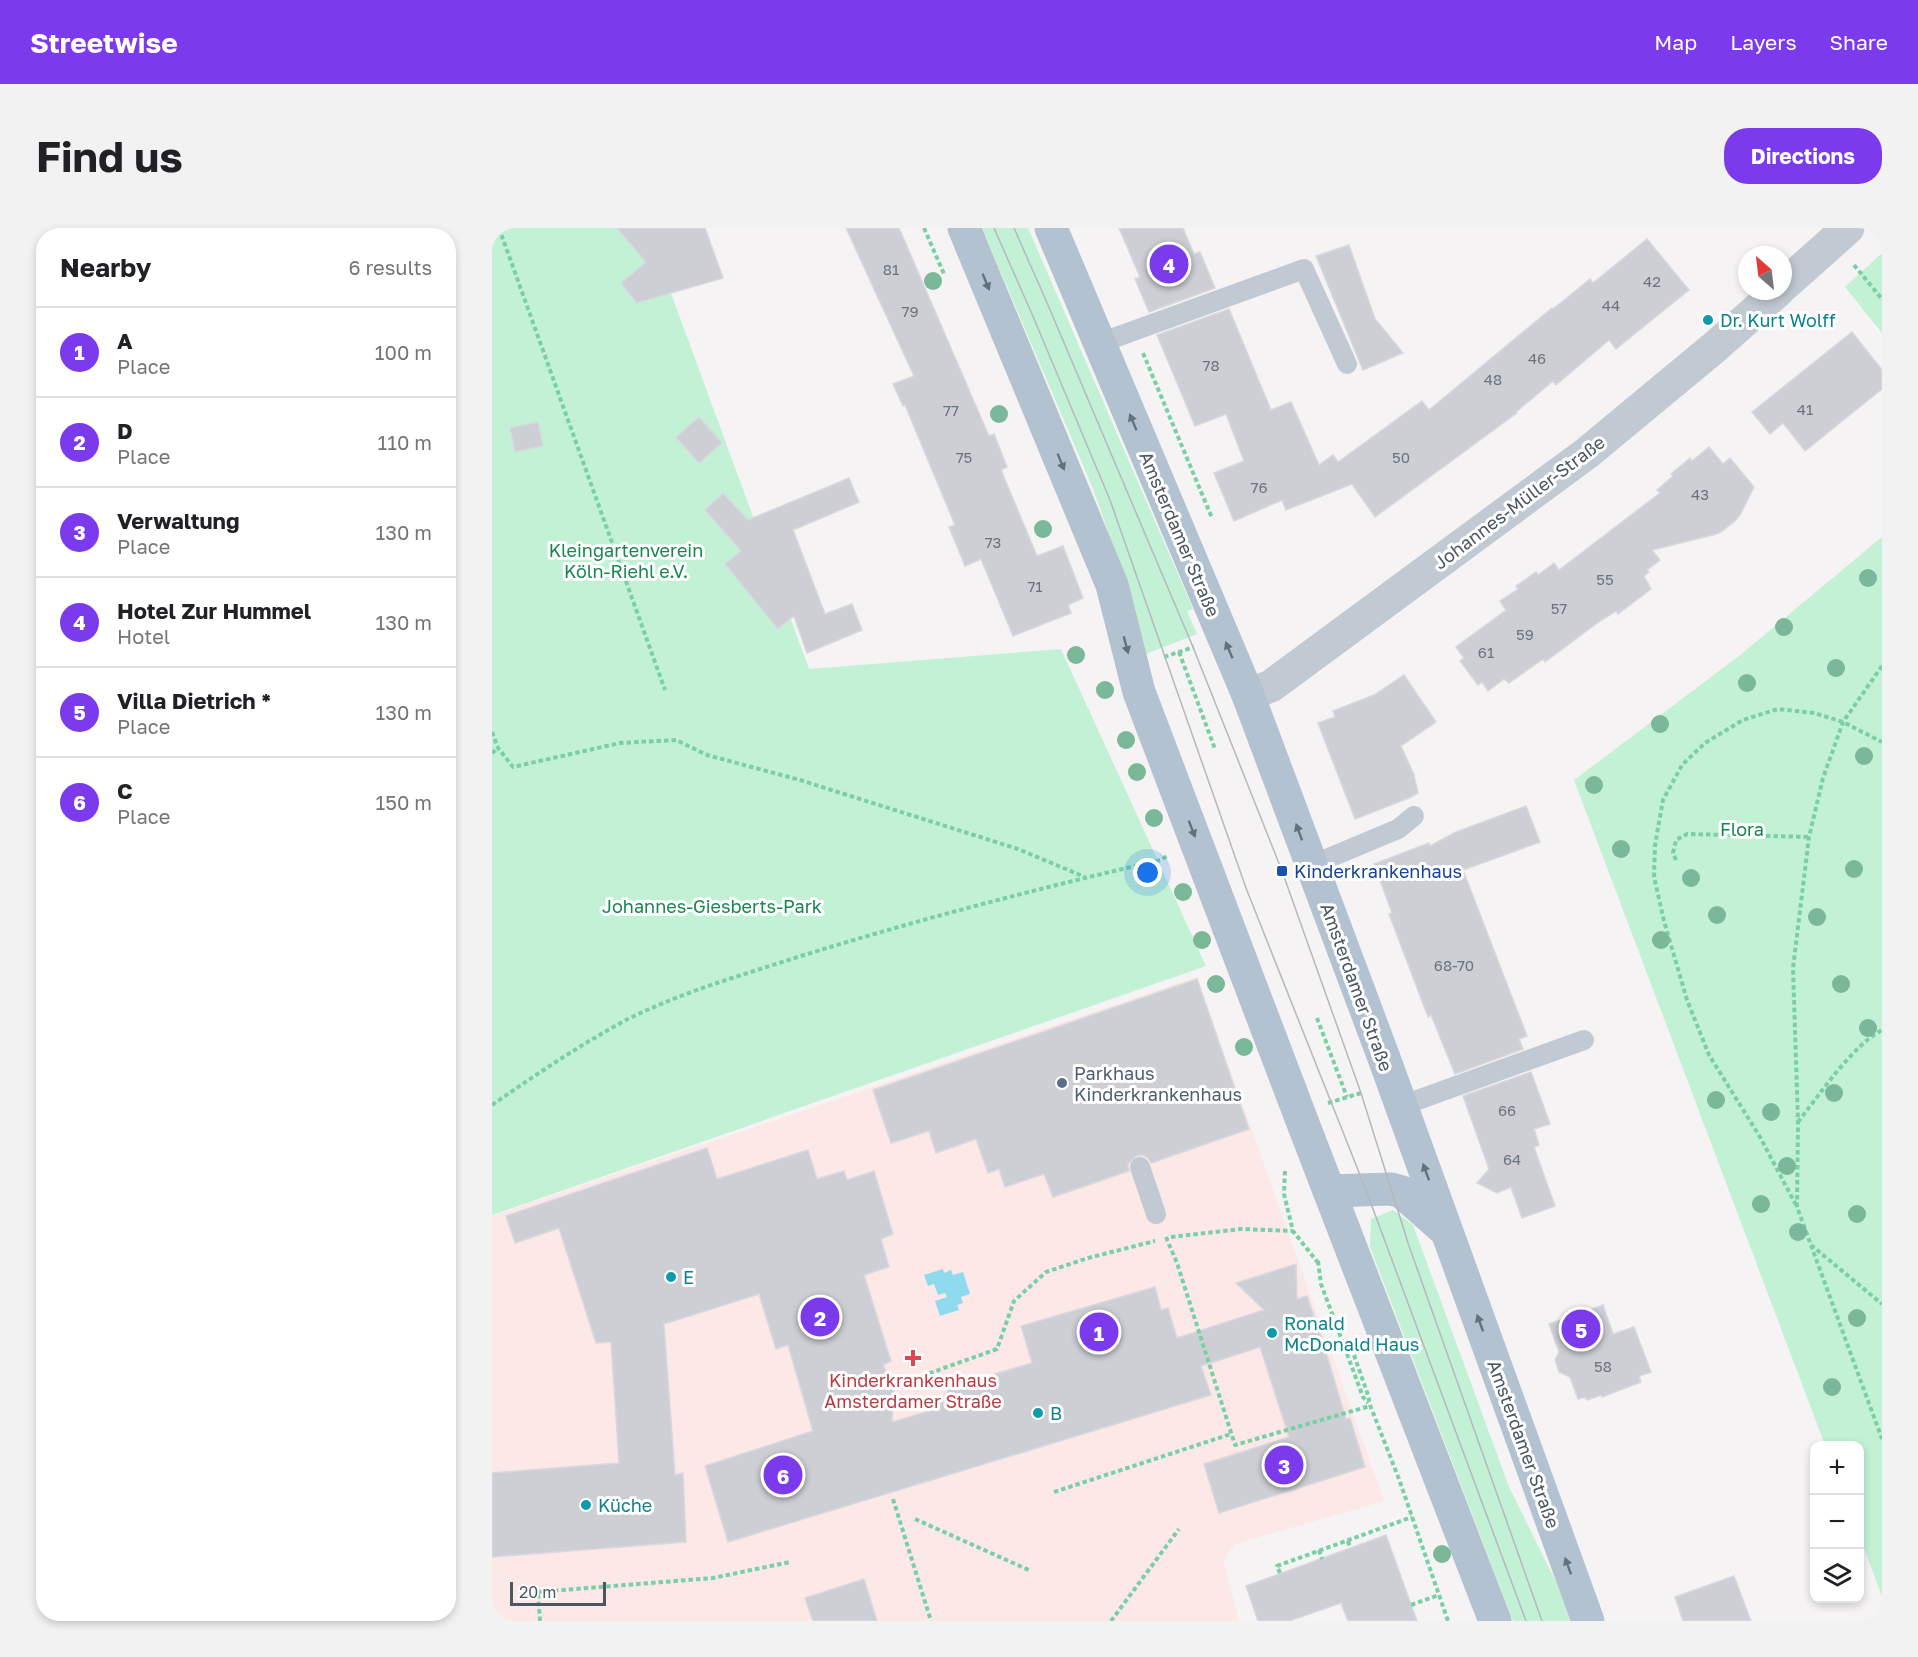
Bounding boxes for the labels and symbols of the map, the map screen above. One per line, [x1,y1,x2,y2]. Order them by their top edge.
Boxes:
pin: 4 [1150,242,1188,286]
north arrow [1738,246,1792,300]
house number: 81 [883,260,899,278]
house number: 42 [1643,272,1661,290]
one-way arrow [982,273,991,291]
house number: 44 [1602,296,1620,314]
house number: 79 [901,302,919,320]
place label: Dr. Kurt Wolff [1720,309,1836,331]
marker: Dr. Kurt Wolff [1701,313,1715,327]
house number: 46 [1528,349,1546,367]
house number: 78 [1202,356,1220,374]
house number: 48 [1484,370,1502,388]
house number: 41 [1797,400,1813,418]
house number: 77 [943,401,959,419]
one-way arrow [1129,414,1138,431]
street label: Johannes-Müller-Straße [1429,431,1609,573]
house number: 75 [956,448,972,466]
street label: Amsterdamer Straße [1135,448,1225,620]
house number: 50 [1392,448,1410,466]
one-way arrow [1056,454,1066,472]
house number: 76 [1250,478,1268,496]
house number: 43 [1691,485,1709,503]
house number: 73 [985,533,1001,551]
park label: Kleingartenverein Köln-Riehl e.V. [549,539,703,582]
house number: 55 [1596,570,1614,588]
house number: 71 [1027,577,1043,595]
house number: 57 [1551,599,1567,617]
house number: 59 [1516,625,1534,643]
one-way arrow [1122,637,1131,655]
one-way arrow [1224,641,1234,659]
house number: 61 [1478,643,1494,661]
park label: Flora [1720,818,1764,840]
one-way arrow [1187,820,1197,838]
one-way arrow [1294,823,1304,841]
your location [1133,858,1162,887]
place label: Kinderkrankenhaus [1294,860,1462,882]
marker: Kinderkrankenhaus [1275,864,1289,878]
park label: Johannes-Giesberts-Park [602,895,822,917]
street label: Amsterdamer Straße [1316,900,1398,1074]
house number: 68-70 [1434,956,1474,974]
place label: Parkhaus Kinderkrankenhaus [1074,1062,1242,1105]
marker: Parkhaus Kinderkrankenhaus [1055,1076,1069,1090]
house number: 66 [1498,1101,1516,1119]
house number: 64 [1503,1150,1521,1168]
one-way arrow [1420,1163,1430,1181]
place label: E [683,1266,694,1288]
marker: E [664,1270,678,1284]
pin: 2 [800,1294,840,1340]
pin: 5 [1562,1306,1600,1352]
pin: 1 [1080,1310,1118,1354]
place label: Ronald McDonald Haus [1284,1312,1419,1355]
one-way arrow [1475,1314,1485,1332]
marker: Ronald McDonald Haus [1265,1326,1279,1340]
marker: Kinderkrankenhaus Amsterdamer Straße [904,1349,922,1367]
street label: Amsterdamer Straße [1483,1357,1565,1531]
house number: 58 [1594,1357,1612,1375]
place label: Kinderkrankenhaus Amsterdamer Straße [824,1369,1002,1412]
place label: B [1050,1402,1062,1424]
marker: B [1031,1406,1045,1420]
pin: 3 [1264,1442,1304,1488]
pin: 6 [764,1452,802,1498]
place label: Küche [598,1494,652,1516]
marker: Küche [579,1498,593,1512]
one-way arrow [1563,1557,1573,1575]
scale bar [510,1579,606,1606]

